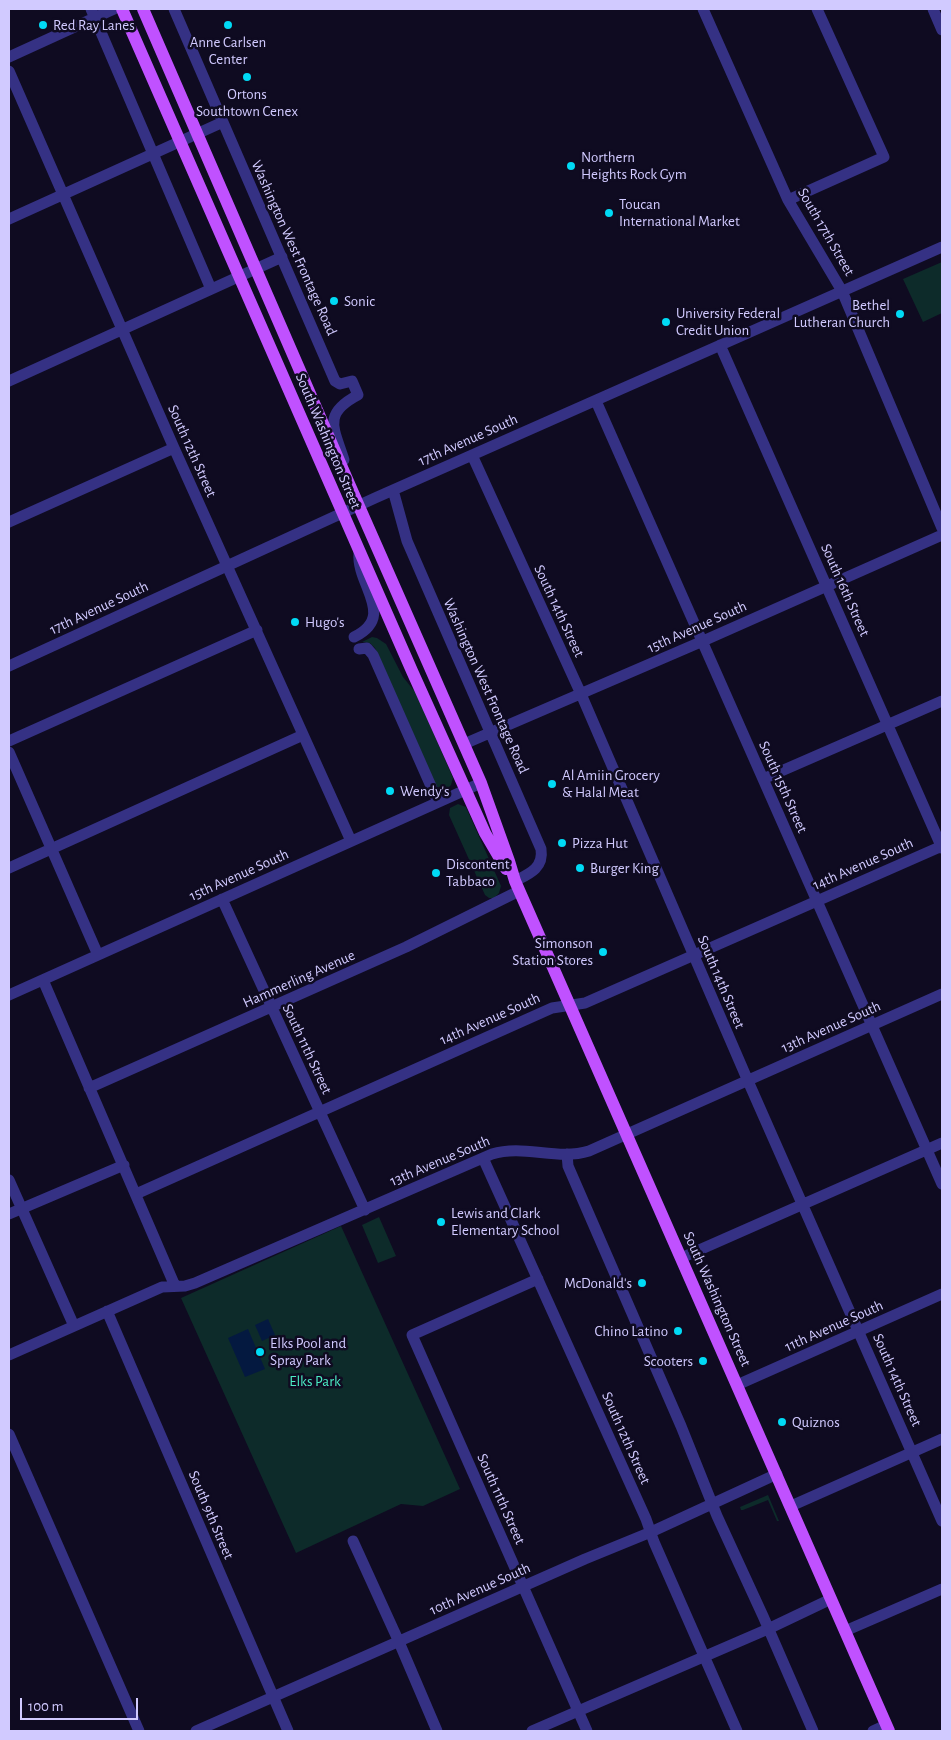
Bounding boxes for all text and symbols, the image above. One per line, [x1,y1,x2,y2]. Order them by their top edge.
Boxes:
place label: Red Ray Lanes [53,16,135,34]
marker: Red Ray Lanes [37,19,49,31]
marker: Anne Carlsen Center [222,19,234,31]
place label: Anne Carlsen Center [190,33,266,68]
marker: Ortons Southtown Cenex [241,71,253,83]
place label: Ortons Southtown Cenex [196,85,298,120]
place label: Northern Heights Rock Gym [581,148,687,183]
street label: Washington West Frontage Road [247,158,341,338]
marker: Northern Heights Rock Gym [565,160,577,172]
street label: South 17th Street [794,185,858,279]
place label: Toucan International Market [619,195,740,230]
marker: Toucan International Market [603,207,615,219]
place label: Sonic [344,292,375,310]
marker: Sonic [328,295,340,307]
place label: Bethel Lutheran Church [793,296,890,331]
place label: University Federal Credit Union [676,304,780,339]
marker: Bethel Lutheran Church [894,308,906,320]
marker: University Federal Credit Union [660,316,672,328]
street label: South Washington Street [291,370,365,512]
street label: South 12th Street [164,402,220,500]
street label: 17th Avenue South [415,410,521,470]
street label: South 16th Street [817,541,873,639]
street label: South 14th Street [530,562,588,660]
street label: 17th Avenue South [47,577,151,639]
street label: Washington West Frontage Road [439,596,533,776]
street label: 15th Avenue South [644,597,750,657]
place label: Hugo's [305,613,345,631]
marker: Hugo's [289,616,301,628]
street label: South 15th Street [755,738,811,836]
place label: Al Amiin Grocery & Halal Meat [562,766,660,801]
marker: Al Amiin Grocery & Halal Meat [546,778,558,790]
place label: Wendy's [400,782,450,800]
marker: Wendy's [384,785,396,797]
place label: Pizza Hut [572,834,628,852]
street label: 14th Avenue South [810,834,916,894]
marker: Pizza Hut [556,837,568,849]
street label: 15th Avenue South [186,845,292,905]
place label: Discontent Tabbaco [446,855,510,890]
place label: Burger King [590,859,659,877]
marker: Burger King [574,862,586,874]
marker: Discontent Tabbaco [430,867,442,879]
street label: South 14th Street [693,933,749,1031]
place label: Simonson Station Stores [512,934,593,969]
street label: Hammerling Avenue [240,946,358,1012]
marker: Simonson Station Stores [597,946,609,958]
street label: 14th Avenue South [437,989,543,1049]
street label: 13th Avenue South [778,997,884,1057]
street label: South 11th Street [278,1001,336,1097]
street label: 13th Avenue South [387,1132,493,1190]
place label: Lewis and Clark Elementary School [451,1204,560,1239]
marker: Lewis and Clark Elementary School [435,1216,447,1228]
street label: South Washington Street [679,1229,755,1369]
place label: McDonald's [564,1274,632,1292]
marker: McDonald's [636,1277,648,1289]
street label: 11th Avenue South [782,1296,886,1356]
place label: Chino Latino [595,1322,668,1340]
marker: Chino Latino [672,1325,684,1337]
street label: South 14th Street [869,1331,925,1429]
place label: Elks Pool and Spray Park [270,1334,346,1369]
marker: Elks Pool and Spray Park [254,1346,266,1358]
place label: Scooters [644,1352,693,1370]
marker: Scooters [697,1355,709,1367]
park label: Elks Park [289,1372,341,1390]
street label: South 12th Street [598,1389,654,1487]
place label: Quiznos [792,1413,840,1431]
marker: Quiznos [776,1416,788,1428]
street label: South 11th Street [473,1451,529,1547]
street label: South 9th Street [184,1468,238,1562]
street label: 10th Avenue South [427,1559,533,1619]
scale bar [22,1688,140,1720]
text: 100 m [28,1699,63,1714]

